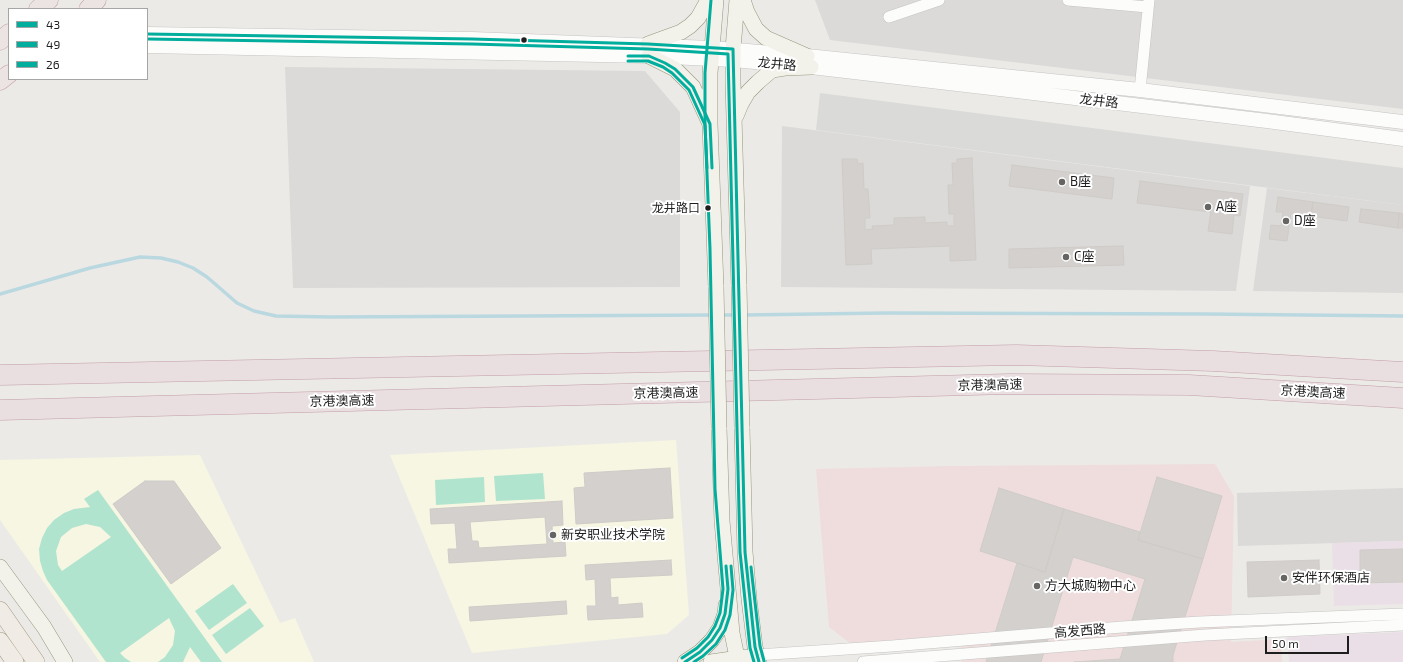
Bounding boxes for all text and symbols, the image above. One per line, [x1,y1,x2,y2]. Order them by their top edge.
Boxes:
legend [8,8,148,80]
text: 43 [46,17,60,31]
unlabelled marker [519,35,529,45]
text: 49 [46,37,60,51]
street label: 龙井路 [757,55,797,73]
text: 26 [46,57,60,71]
street label: 龙井路 [1079,91,1119,111]
place label: B座 [1070,174,1091,190]
marker: B座 [1057,177,1067,187]
place label: A座 [1216,199,1237,215]
place label: 龙井路口 [652,201,700,215]
marker: A座 [1203,202,1213,212]
marker: 龙井路口 [703,203,713,213]
place label: D座 [1294,213,1316,229]
marker: D座 [1281,216,1291,226]
place label: C座 [1074,249,1094,265]
marker: C座 [1061,252,1071,262]
street label: 京港澳高速 [957,377,1023,393]
street label: 京港澳高速 [1280,383,1346,401]
street label: 京港澳高速 [633,385,699,401]
street label: 京港澳高速 [309,393,375,409]
place label: 新安职业技术学院 [561,527,665,543]
marker: 新安职业技术学院 [548,530,558,540]
place label: 安伴环保酒店 [1292,570,1370,586]
marker: 安伴环保酒店 [1279,573,1289,583]
place label: 方大城购物中心 [1045,578,1136,594]
marker: 方大城购物中心 [1032,581,1042,591]
street label: 高发西路 [1053,621,1107,641]
scale bar [1267,628,1351,654]
text: 50 m [1272,636,1299,650]

